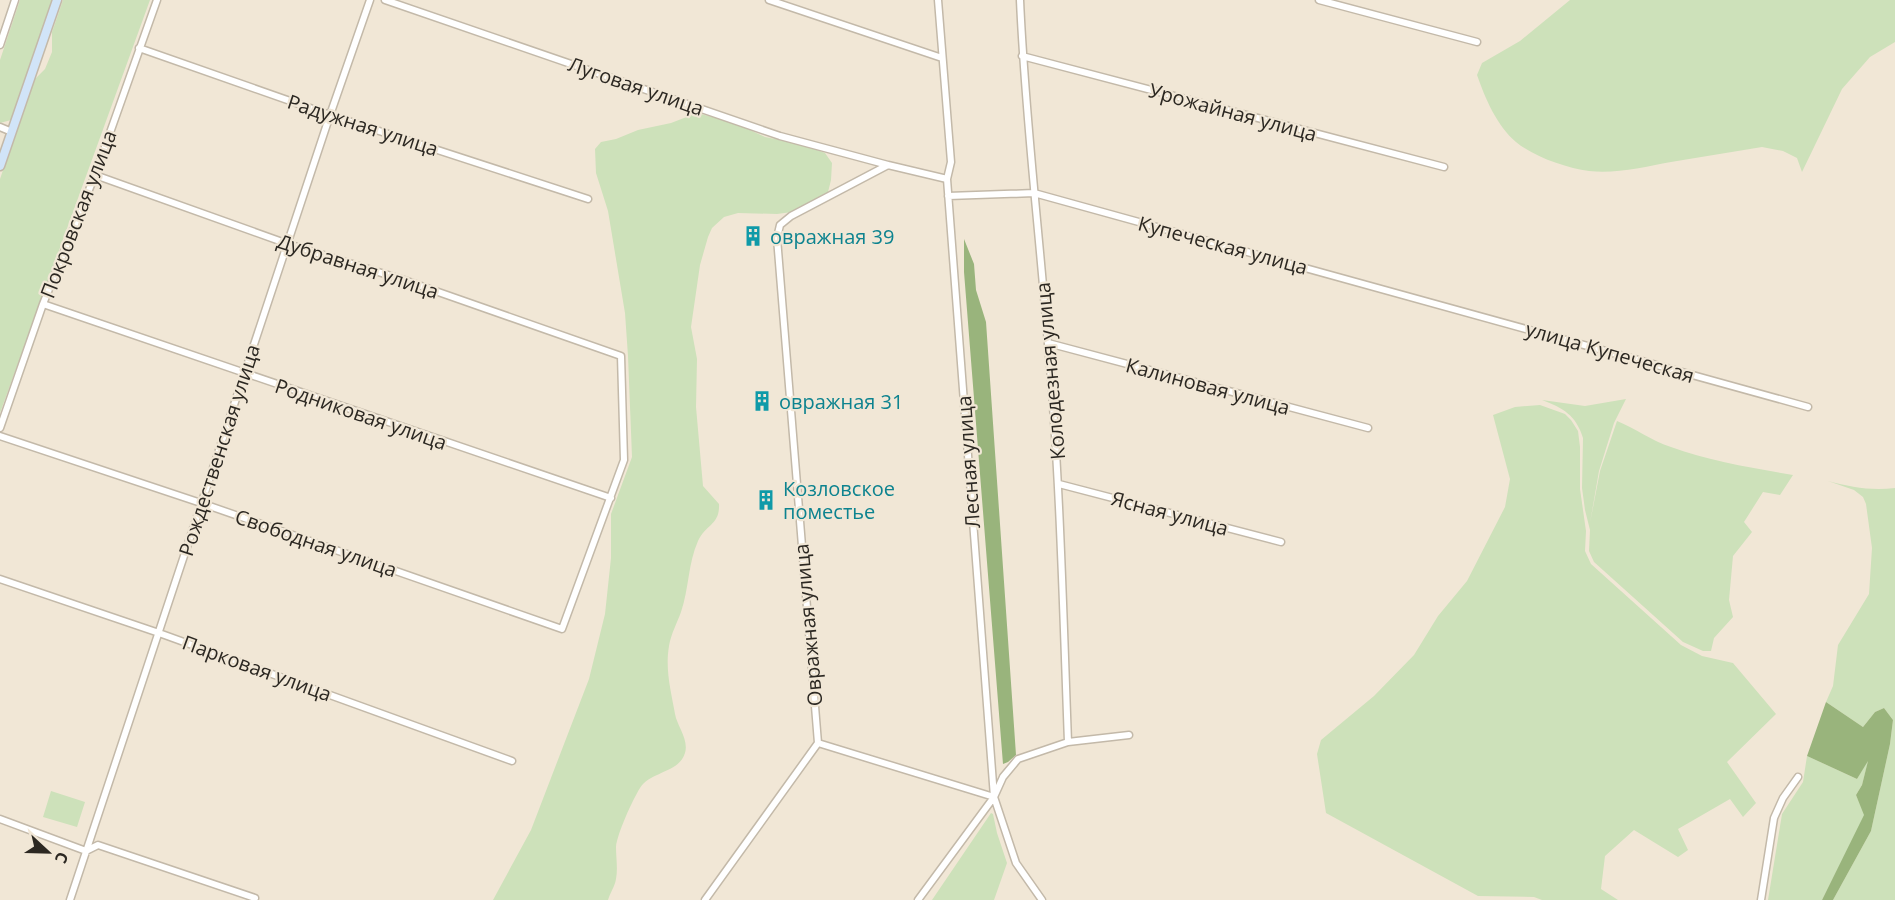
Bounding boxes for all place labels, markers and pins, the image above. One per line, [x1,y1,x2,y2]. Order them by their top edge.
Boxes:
place label: овражная 39 [770,223,894,250]
building icon: овражная 39 [741,224,765,248]
place label: овражная 31 [779,388,903,415]
building icon: овражная 31 [750,389,774,413]
place label: Козловское поместье [783,475,895,525]
building icon: Козловское поместье [754,488,778,512]

